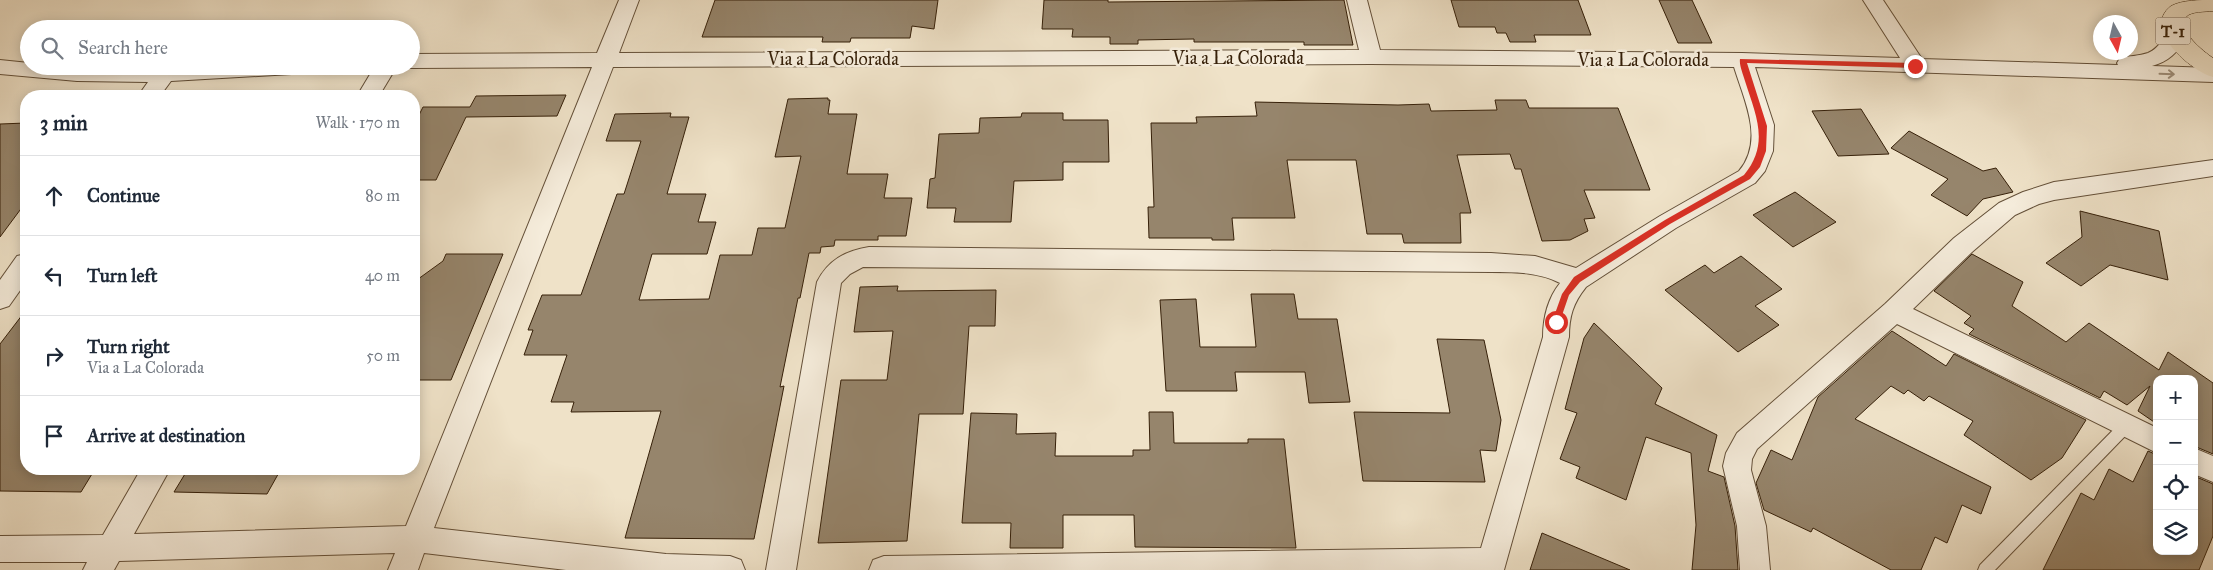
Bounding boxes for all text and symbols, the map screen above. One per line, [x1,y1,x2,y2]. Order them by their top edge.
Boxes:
north arrow [2093,15,2138,60]
road number: T-1 [2156,18,2190,44]
search box [20,20,420,75]
icon: search [38,34,66,62]
text: Search here [78,36,168,59]
street label: Via a La Colorada [1171,47,1304,69]
street label: Via a La Colorada [766,48,899,70]
street label: Via a La Colorada [1576,49,1709,71]
route end [1904,55,1927,78]
one-way arrow [2158,69,2174,78]
text: 3 min [40,110,88,136]
text: Walk · 170 m [316,113,400,132]
icon: ahead [40,182,68,210]
text: Continue [87,184,160,207]
text: 80 m [365,186,400,205]
icon: left [40,262,68,290]
text: Turn left [87,264,157,287]
text: 40 m [365,266,400,285]
route start [1545,311,1568,334]
text: Turn right [87,335,170,358]
icon: right [40,342,68,370]
text: 50 m [366,346,400,365]
text: Via a La Colorada [87,358,204,377]
map controls [2153,375,2198,555]
button: + [2153,375,2198,420]
button: − [2153,420,2198,465]
icon: arrive [40,422,68,450]
text: Arrive at destination [87,424,245,447]
button: locate [2153,465,2198,510]
button: layers [2153,510,2198,555]

